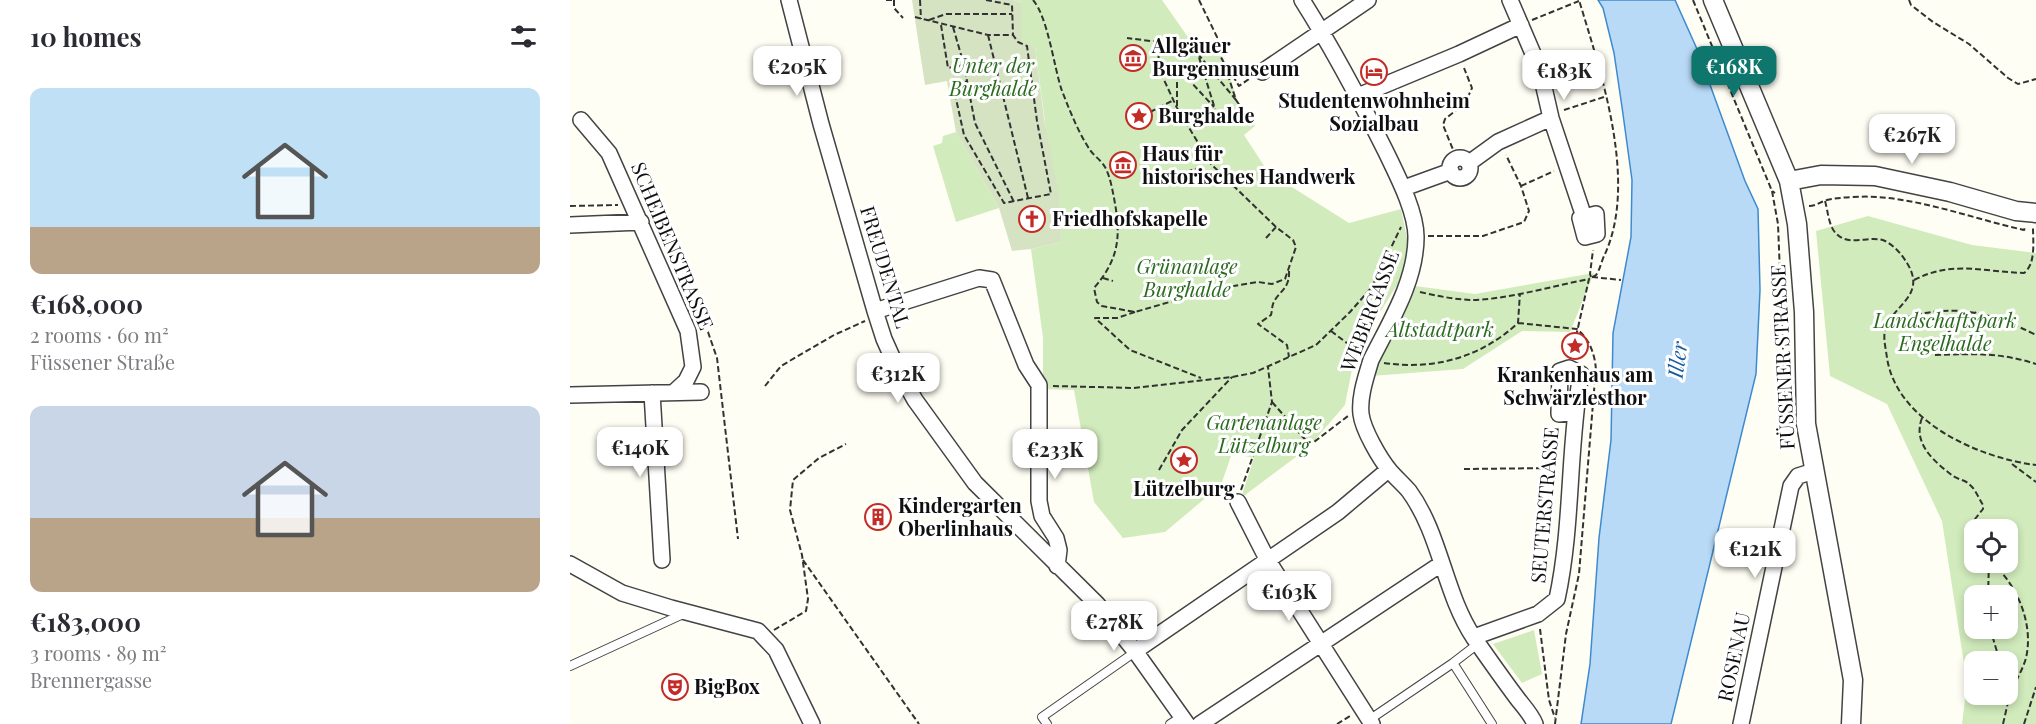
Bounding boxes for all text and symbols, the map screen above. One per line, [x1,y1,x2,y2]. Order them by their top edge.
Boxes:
text: 10 homes [30,19,142,54]
icon: filters [507,20,540,53]
place label: Allgäuer Burgenmuseum [1151,31,1300,81]
museum icon: Allgäuer Burgenmuseum [1118,43,1148,73]
pin: €205K [755,46,839,97]
pin: €168K [1692,46,1776,97]
pin: €183K [1522,50,1606,101]
park label: Unter der Burghalde [948,51,1037,101]
text: €205K [767,52,827,79]
text: €168K [1705,52,1763,79]
text: €183K [1536,56,1592,83]
hotel icon: Studentenwohnheim Sozialbau [1359,57,1389,87]
place label: Studentenwohnheim Sozialbau [1278,86,1470,136]
place icon: Burghalde [1124,101,1154,131]
place label: Burghalde [1158,101,1255,128]
pin: €267K [1870,114,1954,165]
text: €267K [1883,120,1941,147]
icon: home [231,127,339,235]
place label: Haus für historisches Handwerk [1142,139,1356,189]
museum icon: Haus für historisches Handwerk [1108,150,1138,180]
street label: SCHEIBENSTRASSE [626,157,721,333]
street label: FREUDENTAL [855,202,918,331]
church icon: Friedhofskapelle [1017,204,1047,234]
place label: Friedhofskapelle [1052,204,1208,231]
street label: WEBERGASSE [1333,246,1404,376]
park label: Grünanlage Burghalde [1136,252,1238,302]
street label: FÜSSENER STRASSE [1763,264,1800,450]
text: €168,000 [30,286,143,321]
park label: Landschaftspark Engelhalde [1872,306,2017,356]
park label: Altstadtpark [1384,315,1494,342]
text: 2 rooms · 60 m² [30,321,169,348]
place icon: Krankenhaus am Schwärzlesthor [1560,331,1590,361]
water label: Iller [1659,339,1693,381]
text: Füssener Straße [30,348,175,375]
pin: €312K [856,353,940,404]
text: €312K [871,359,925,386]
place label: Krankenhaus am Schwärzlesthor [1497,360,1653,410]
park label: Gartenanlage Lützelburg [1206,408,1322,458]
street label: SEUTERSTRASSE [1523,426,1564,584]
pin: €140K [598,427,682,478]
pin: €233K [1013,429,1097,480]
text: €140K [611,433,669,460]
text: €233K [1026,435,1084,462]
icon: home [231,445,339,553]
place icon: Lützelburg [1169,445,1199,475]
place label: Lützelburg [1133,474,1235,501]
place label: Kindergarten Oberlinhaus [898,491,1023,541]
building icon: Kindergarten Oberlinhaus [863,502,893,532]
map controls [1964,519,2018,705]
button: locate [1964,519,2018,573]
pin: €121K [1713,528,1797,579]
text: €121K [1729,534,1781,561]
pin: €163K [1247,571,1331,622]
text: €163K [1261,577,1317,604]
button: + [1964,585,2018,639]
pin: €278K [1072,601,1156,652]
text: €183,000 [30,604,141,639]
text: €278K [1085,607,1143,634]
street label: ROSENAU [1710,609,1755,704]
text: 3 rooms · 89 m² [30,639,166,666]
button: − [1964,651,2018,705]
text: Brennergasse [30,666,152,693]
theatre icon: BigBox [660,672,690,702]
place label: BigBox [694,672,760,699]

